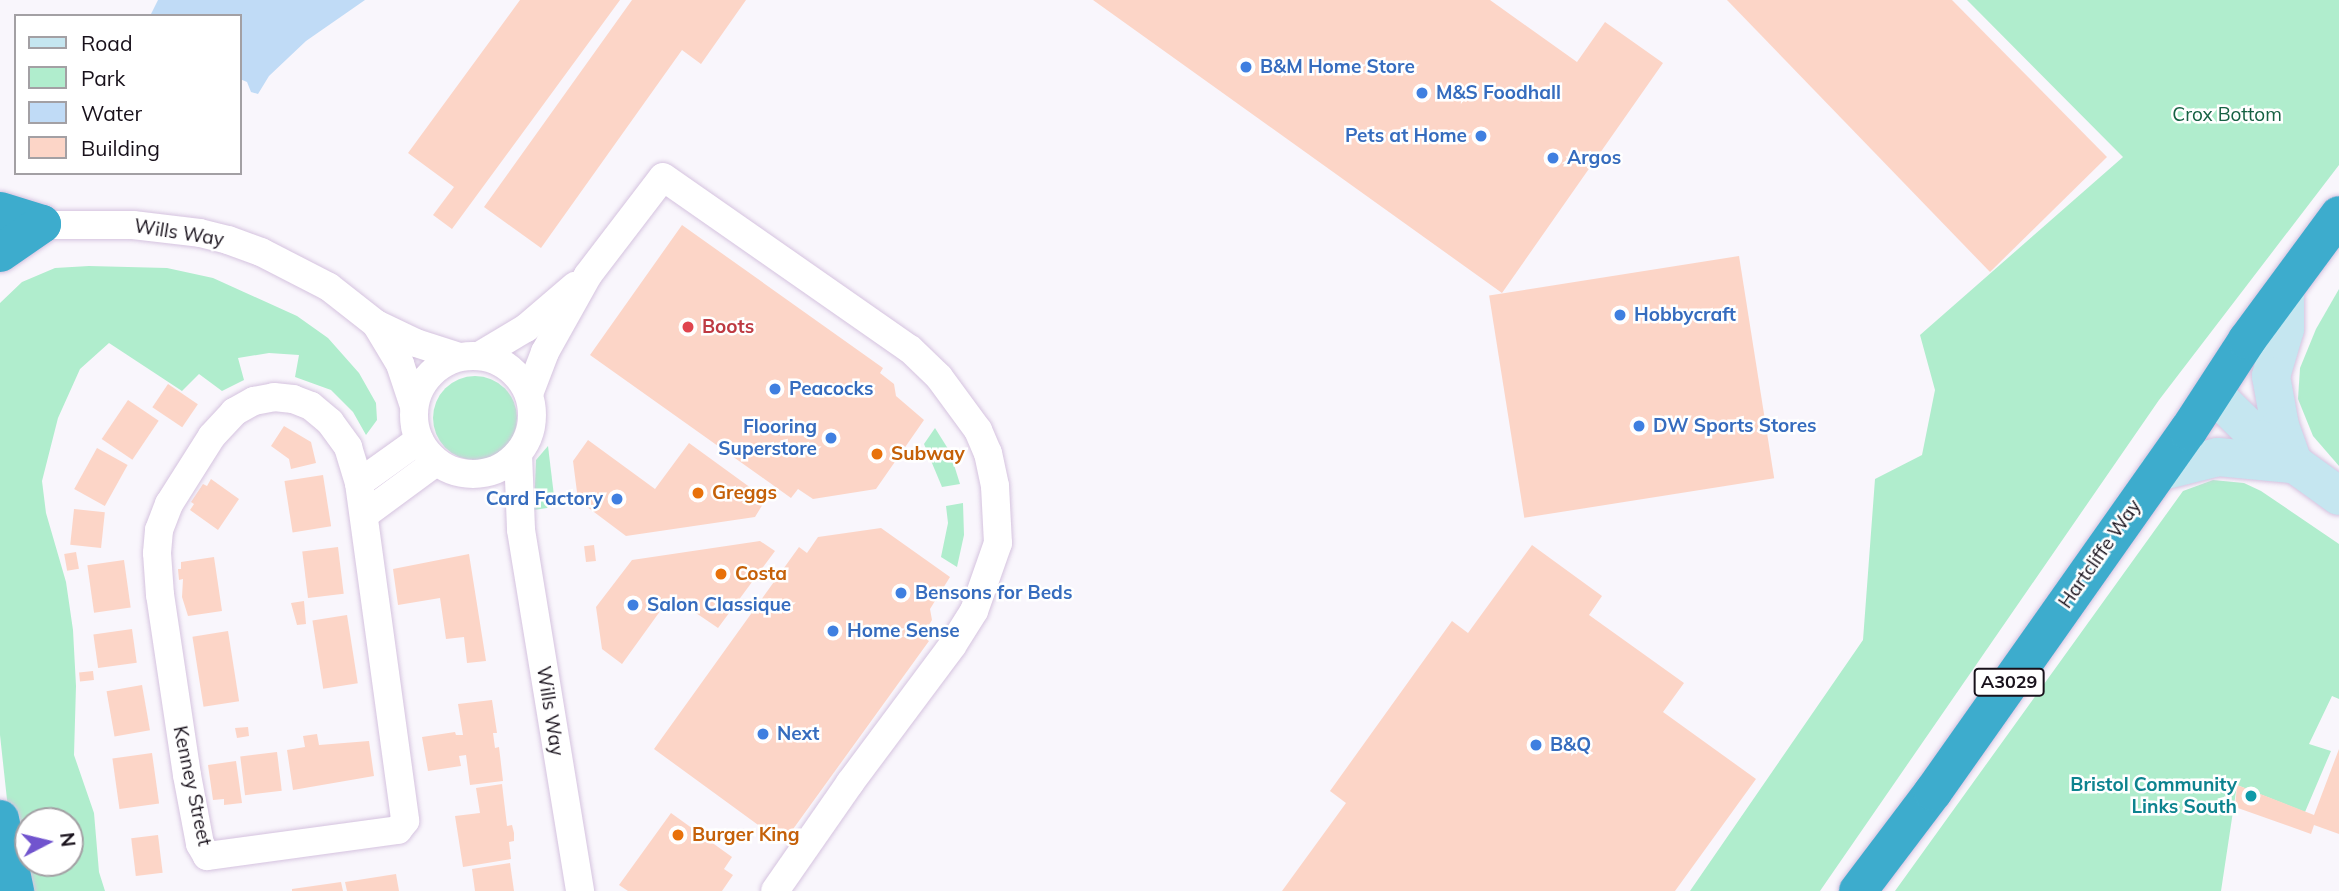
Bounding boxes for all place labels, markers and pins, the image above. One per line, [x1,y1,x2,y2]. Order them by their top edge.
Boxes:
place label: B&M Home Store [1260,56,1415,78]
marker: B&M Home Store [1238,59,1254,75]
place label: M&S Foodhall [1436,82,1561,104]
marker: M&S Foodhall [1414,85,1430,101]
place label: Pets at Home [1345,125,1467,147]
marker: Pets at Home [1473,128,1489,144]
place label: Argos [1567,147,1621,169]
marker: Argos [1545,150,1561,166]
place label: Hobbycraft [1634,304,1736,326]
marker: Hobbycraft [1612,307,1628,323]
place label: Boots [702,316,754,338]
marker: Boots [680,319,696,335]
place label: Peacocks [789,378,873,400]
marker: Peacocks [767,381,783,397]
place label: DW Sports Stores [1653,415,1817,437]
place label: Flooring Superstore [718,416,817,460]
marker: DW Sports Stores [1631,418,1647,434]
marker: Flooring Superstore [823,430,839,446]
place label: Subway [891,443,965,465]
marker: Subway [869,446,885,462]
place label: Greggs [712,482,777,504]
marker: Greggs [690,485,706,501]
place label: Card Factory [486,488,603,510]
marker: Card Factory [609,491,625,507]
place label: Costa [735,563,787,585]
marker: Costa [713,566,729,582]
place label: Bensons for Beds [915,582,1072,604]
marker: Bensons for Beds [893,585,909,601]
place label: Salon Classique [647,594,791,616]
marker: Salon Classique [625,597,641,613]
place label: Home Sense [847,620,960,642]
marker: Home Sense [825,623,841,639]
place label: Next [777,723,819,745]
marker: Next [755,726,771,742]
place label: B&Q [1550,734,1591,756]
marker: B&Q [1528,737,1544,753]
place label: Bristol Community Links South [2070,774,2237,818]
marker: Bristol Community Links South [2243,788,2259,804]
place label: Burger King [692,824,800,846]
marker: Burger King [670,827,686,843]

